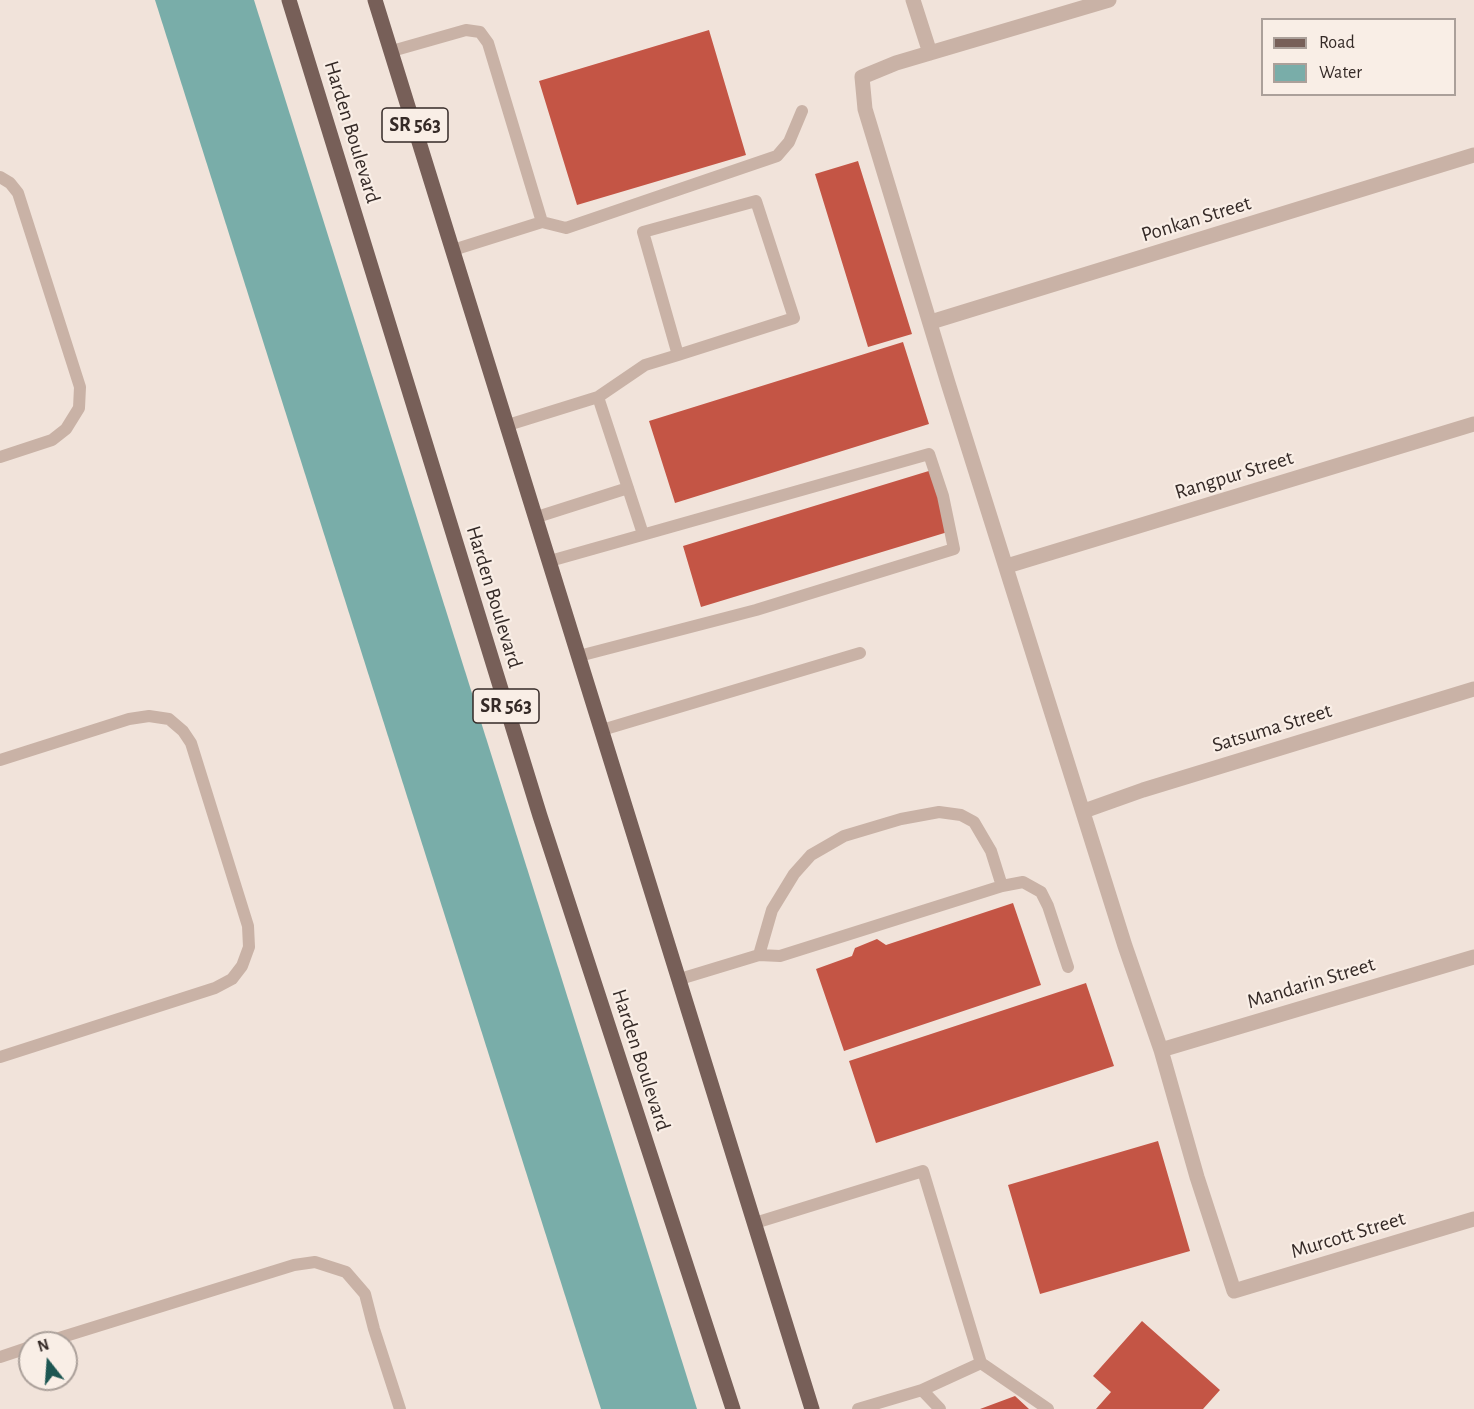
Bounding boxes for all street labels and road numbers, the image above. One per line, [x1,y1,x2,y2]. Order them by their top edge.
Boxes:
street label: Harden Boulevard [318,58,386,206]
road number: SR 563 [382,108,448,142]
street label: Ponkan Street [1138,190,1254,248]
street label: Rangpur Street [1172,445,1296,505]
street label: Harden Boulevard [460,523,528,671]
road number: SR 563 [473,689,539,723]
street label: Satsuma Street [1209,698,1335,758]
street label: Mandarin Street [1244,952,1378,1014]
street label: Harden Boulevard [606,986,676,1134]
street label: Murcott Street [1288,1206,1408,1264]

